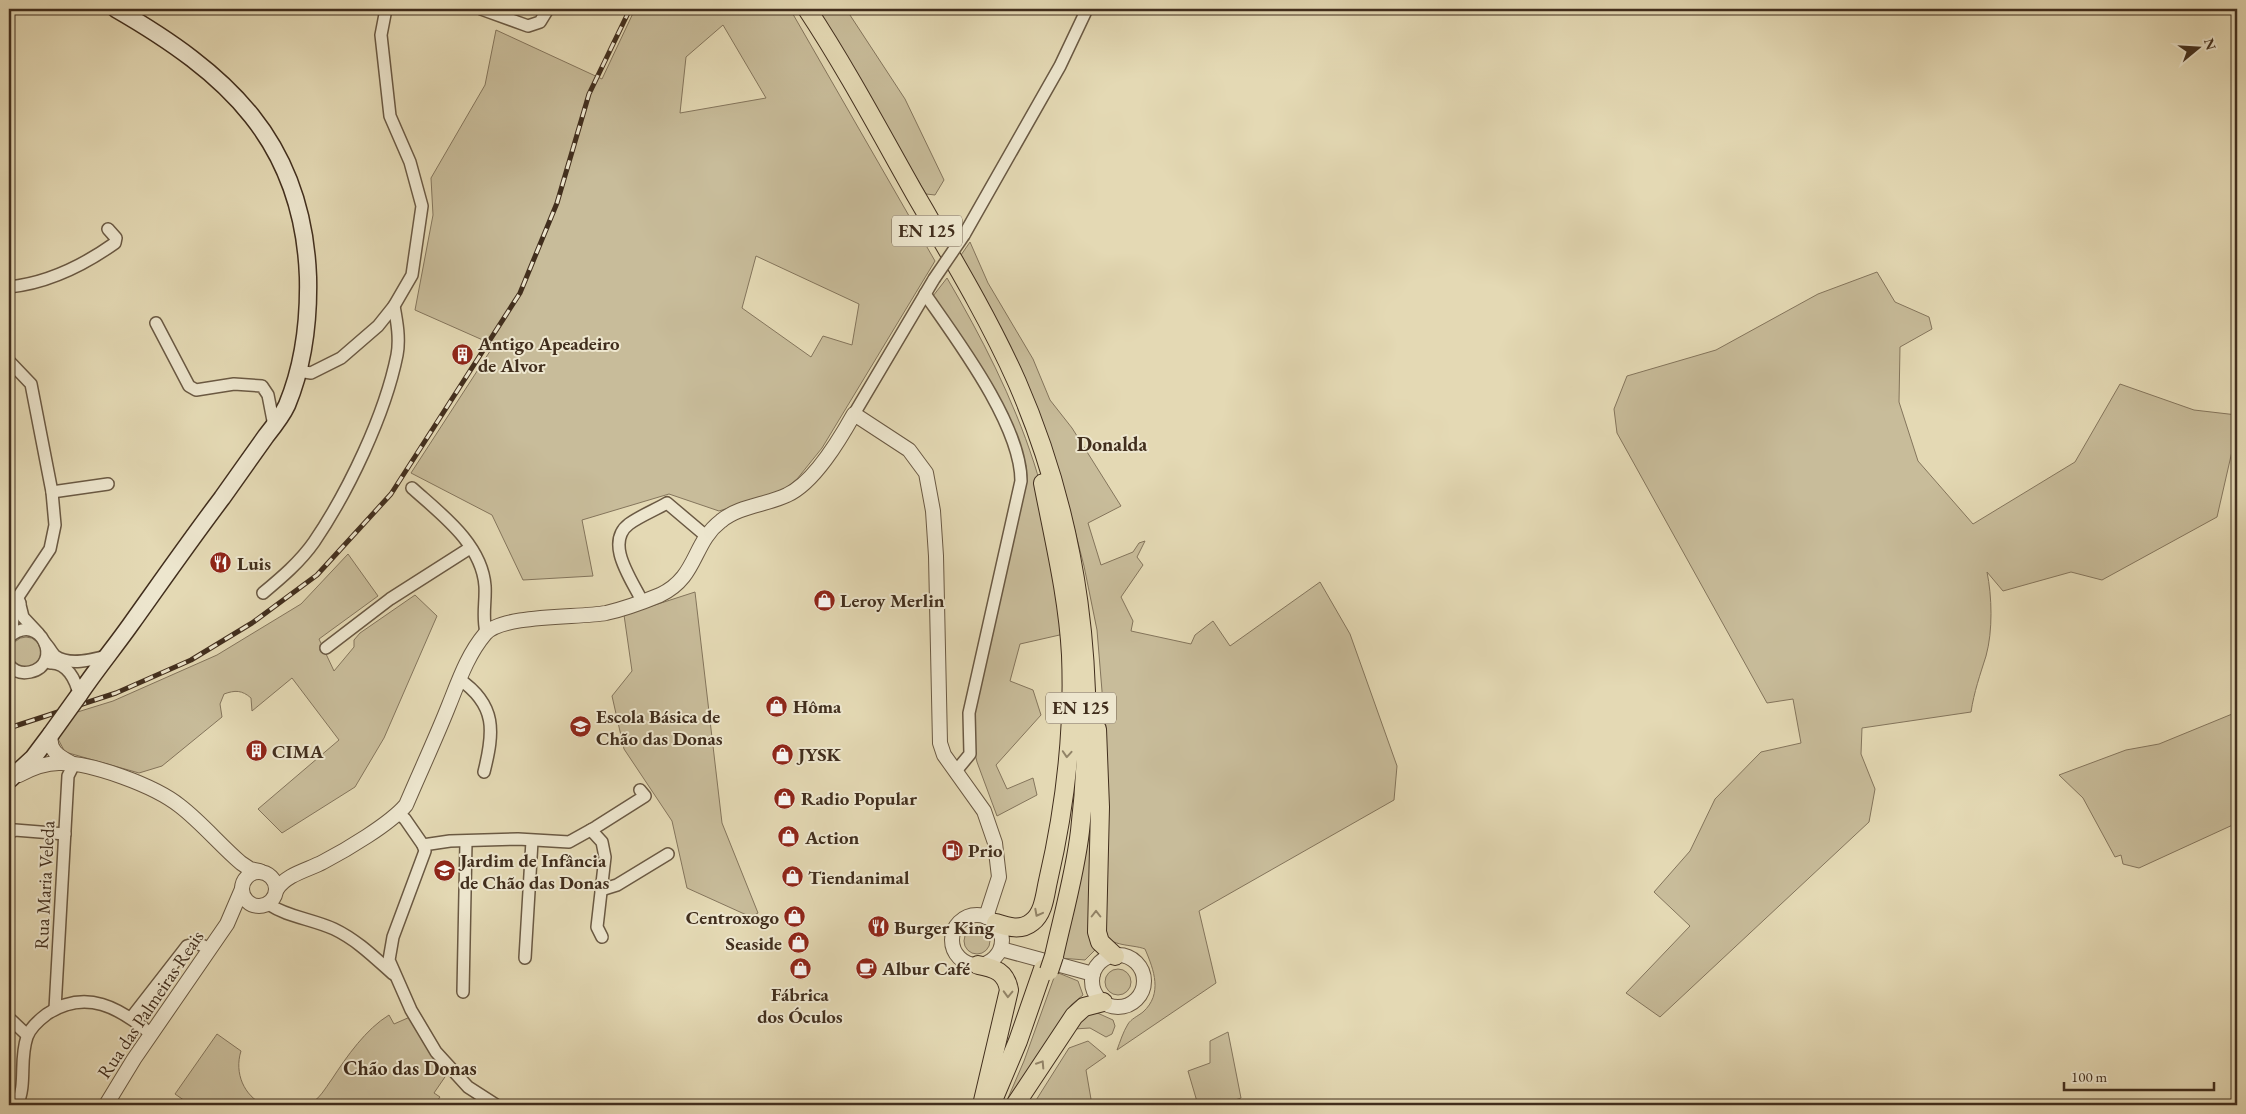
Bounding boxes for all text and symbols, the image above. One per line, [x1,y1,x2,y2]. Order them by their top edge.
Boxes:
north arrow [2174,22,2224,72]
text: N [2200,36,2221,53]
road number: EN 125 [892,216,962,247]
place label: Antigo Apeadeiro de Alvor [477,331,620,378]
building icon: Antigo Apeadeiro de Alvor [450,342,474,366]
district label: Donalda [1077,431,1148,457]
restaurant icon: Luis [209,551,233,575]
place label: Luis [237,551,271,576]
shop icon: Leroy Merlin [812,588,836,612]
place label: Leroy Merlin [840,588,945,613]
road number: EN 125 [1046,692,1116,724]
shop icon: Hôma [765,694,789,718]
place label: Hôma [793,694,842,719]
place label: Escola Básica de Chão das Donas [596,704,723,751]
school or university icon: Escola Básica de Chão das Donas [568,715,592,739]
building icon: CIMA [244,739,268,763]
place label: CIMA [272,739,324,764]
shop icon: JYSK [770,742,794,766]
place label: JYSK [796,742,842,767]
one-way arrow [1062,750,1073,758]
shop icon: Radio Popular [773,786,797,810]
place label: Radio Popular [801,786,917,811]
street label: Rua Maria Veleda [29,820,60,950]
shop icon: Action [777,825,801,849]
place label: Action [804,825,859,850]
fuel station icon: Prio [940,838,964,862]
place label: Prio [968,838,1003,863]
place label: Jardim de Infância de Chão das Donas [458,848,609,895]
school or university icon: Jardim de Infância de Chão das Donas [432,859,456,883]
shop icon: Tiendanimal [780,865,804,889]
place label: Tiendanimal [808,865,910,890]
place label: Centroxogo [686,905,779,930]
shop icon: Centroxogo [783,905,807,929]
one-way arrow [1034,907,1044,916]
one-way arrow [1091,910,1102,918]
restaurant icon: Burger King [866,915,890,939]
place label: Burger King [894,915,995,940]
street label: Rua das Palmeiras Reais [91,925,209,1083]
place label: Seaside [726,931,782,956]
shop icon: Seaside [786,931,810,955]
shop icon: Fábrica dos Óculos [788,956,812,980]
cafe icon: Albur Café [854,956,878,980]
place label: Albur Café [881,956,970,981]
place label: Fábrica dos Óculos [757,982,843,1029]
one-way arrow [1003,990,1014,998]
district label: Chão das Donas [343,1055,477,1081]
scale bar [2064,1059,2214,1091]
one-way arrow [1035,1061,1045,1070]
text: 100 m [2071,1067,2108,1086]

